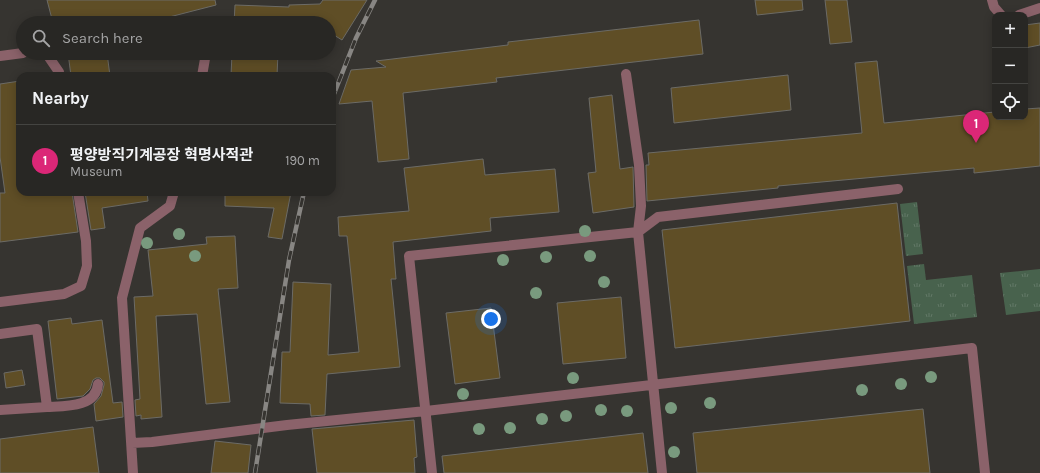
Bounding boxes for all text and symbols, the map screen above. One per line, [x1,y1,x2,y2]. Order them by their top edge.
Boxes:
map controls [992,12,1028,120]
button: + [992,12,1028,48]
search box [16,16,336,60]
icon: search [30,27,52,49]
text: Search here [62,29,143,47]
button: − [992,48,1028,84]
button: locate [992,84,1028,120]
text: Nearby [32,88,89,108]
pin: 1 [963,110,989,143]
text: 평양방직기계공장 혁명사적관 [70,146,253,164]
text: 1 [43,153,47,168]
text: 190 m [285,153,320,168]
text: Museum [70,164,122,179]
your location [481,309,501,329]

